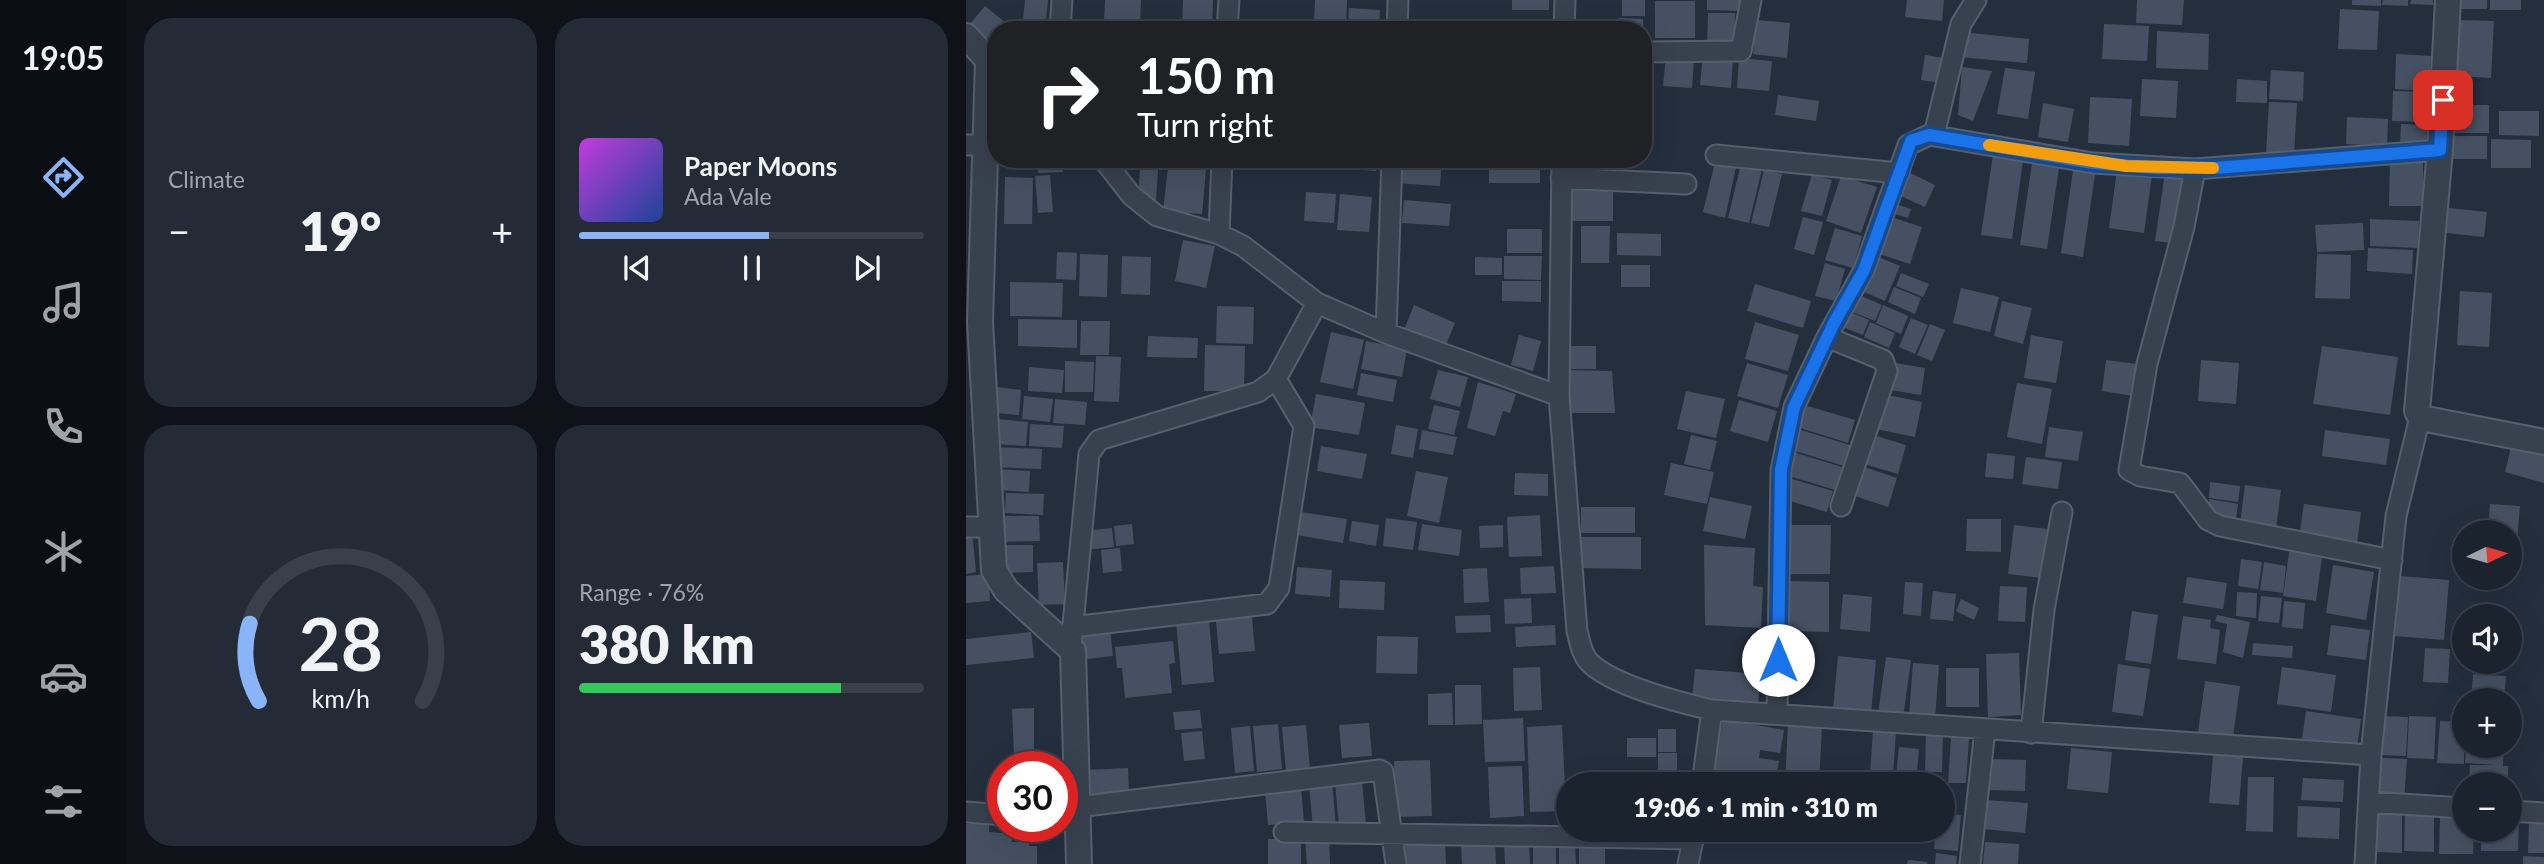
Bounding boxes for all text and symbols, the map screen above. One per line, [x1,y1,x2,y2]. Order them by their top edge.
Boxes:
text: 19:05 [22,38,104,77]
text: 150 m [1137,46,1275,104]
icon: right [1022,49,1113,140]
pin [2413,70,2473,130]
icon: arrive [2424,81,2462,119]
text: Turn right [1137,105,1273,144]
text: Paper Moons [684,150,837,182]
icon: directions [39,153,88,202]
text: Climate [168,165,245,193]
text: Ada Vale [684,182,772,210]
text: 19° [300,200,381,262]
text: − [168,208,190,254]
text: + [491,208,513,254]
icon: previous [618,249,656,287]
icon: pause [733,249,771,287]
icon: next [848,249,886,287]
icon: music [39,278,88,327]
icon: phone [39,402,88,451]
north arrow [2452,520,2522,590]
map controls [2452,520,2522,842]
icon: climate [39,527,88,576]
text: Range · 76% [579,578,704,606]
text: 28 [298,600,383,688]
button: sound [2452,604,2522,674]
text: 380 km [579,613,755,675]
position arrow [1741,623,1815,697]
icon: car [39,652,88,701]
text: km/h [311,683,370,713]
button: + [2452,688,2522,758]
speed limit sign: 30 [987,751,1078,842]
button: − [2452,772,2522,842]
icon: filters [39,777,88,826]
text: 19:06 · 1 min · 310 m [1633,791,1878,823]

